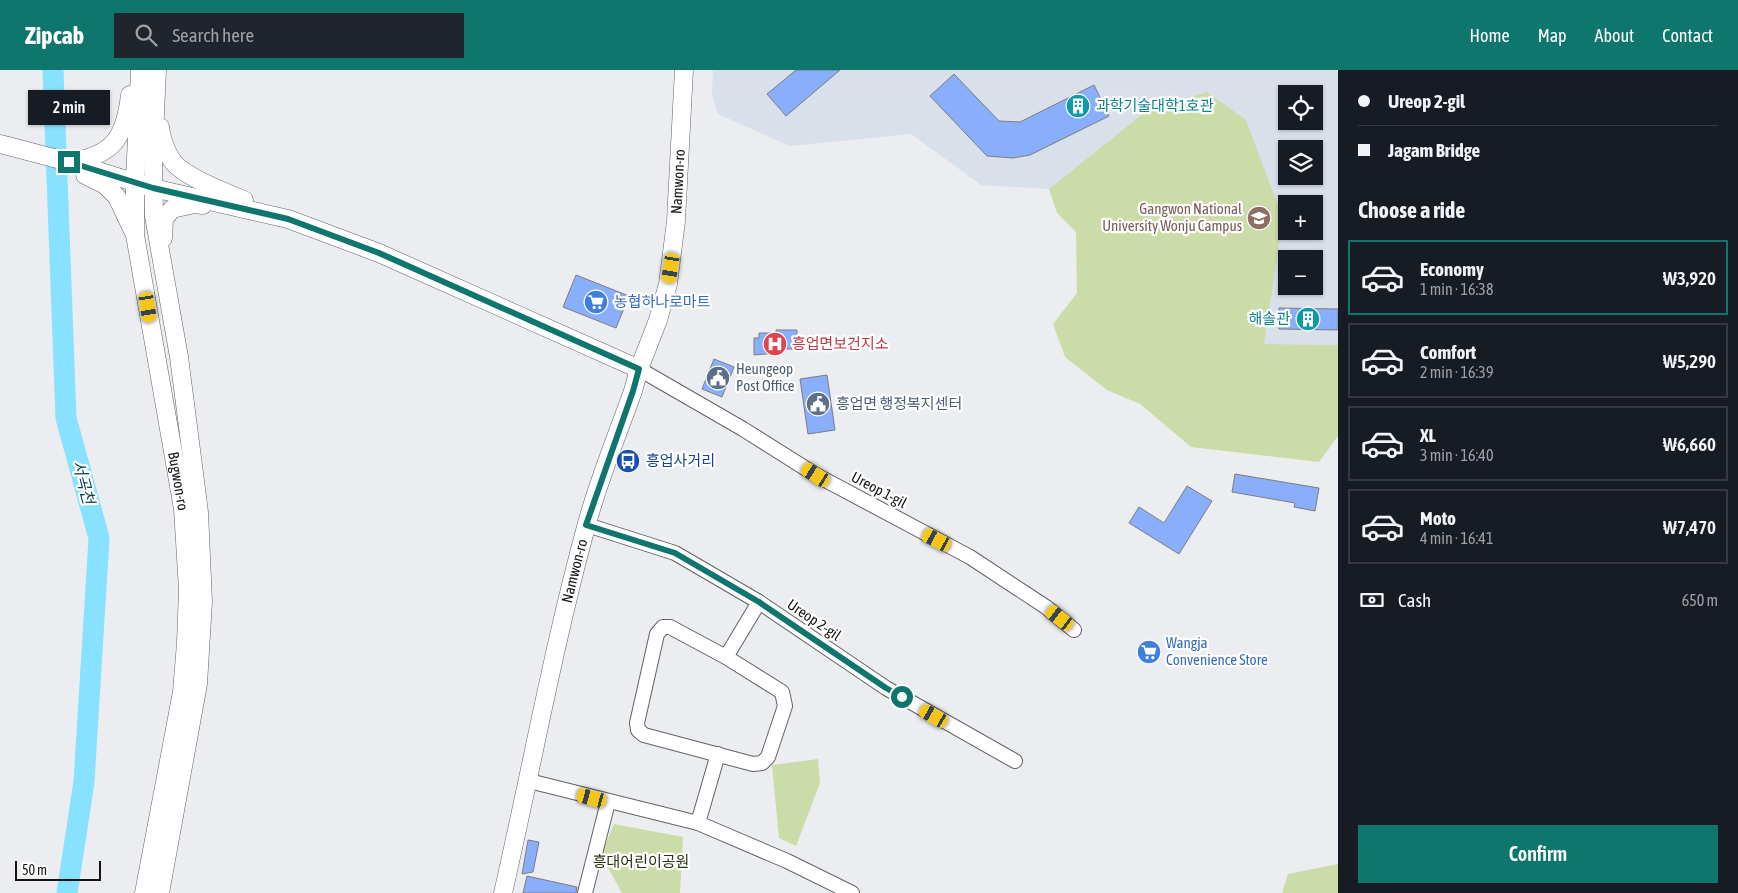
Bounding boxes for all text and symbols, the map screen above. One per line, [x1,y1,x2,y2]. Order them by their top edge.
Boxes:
search box [114,13,464,58]
icon: search [132,21,160,49]
text: Zipcab [25,22,84,49]
text: Search here [172,24,254,46]
text: Home [1470,25,1510,46]
text: Map [1538,25,1567,46]
text: About [1595,25,1634,46]
text: Contact [1662,25,1713,46]
map controls [1278,85,1323,295]
button: locate [1278,85,1323,130]
callout: 2 min [28,89,110,124]
text: Ureop 2-gil [1388,90,1465,112]
building icon: 과학기술대학1호관 [1065,93,1091,119]
place label: 과학기술대학1호관 [1096,97,1214,114]
text: 2 min [53,98,85,116]
text: Jagam Bridge [1388,139,1480,161]
button: layers [1278,140,1323,185]
street label: Namwon-ro [667,149,688,214]
route end [58,151,80,173]
button: + [1278,195,1323,240]
text: Choose a ride [1358,197,1465,223]
place label: Gangwon National University Wonju Campus [1102,200,1242,234]
school or university icon: Gangwon National University Wonju Campus [1246,205,1272,231]
button: − [1278,250,1323,295]
car [661,252,680,284]
icon: car [1360,255,1405,300]
text: Economy [1420,258,1484,280]
text: ₩3,920 [1663,267,1716,289]
text: 1 min · 16:38 [1420,280,1493,298]
supermarket icon: 농협하나로마트 [583,289,609,315]
car [138,291,157,323]
place label: 농협하나로마트 [614,293,711,310]
building icon: 해솔관 [1295,306,1321,332]
place label: 해솔관 [1249,310,1290,327]
hospital icon: 흥업면보건지소 [762,331,788,357]
place label: 흥업면보건지소 [792,335,889,352]
icon: car [1360,338,1405,383]
text: Comfort [1420,341,1476,363]
text: ₩5,290 [1663,350,1716,372]
place label: Heungeop Post Office [736,360,795,394]
text: 2 min · 16:39 [1420,363,1493,381]
public building icon: Heungeop Post Office [705,365,731,391]
public building icon: 흥업면 행정복지센터 [805,391,831,417]
place label: 흥업면 행정복지센터 [836,395,962,412]
icon: car [1360,421,1405,466]
text: XL [1420,424,1436,446]
text: ₩6,660 [1663,433,1716,455]
text: 3 min · 16:40 [1420,446,1493,464]
bus stop icon: 흥업사거리 [615,448,641,474]
street label: Bugwon-ro [165,450,192,512]
place label: 흥업사거리 [646,452,715,469]
water label: 서곡천 [70,458,99,508]
car [799,461,832,489]
street label: Ureop 1-gil [849,468,910,511]
icon: car [1360,504,1405,549]
text: Moto [1420,507,1456,529]
text: ₩7,470 [1663,516,1716,538]
car [920,526,953,554]
text: 4 min · 16:41 [1420,529,1493,547]
street label: Namwon-ro [558,537,590,604]
icon: cash [1358,586,1386,614]
text: Cash [1398,589,1431,611]
text: 650 m [1682,591,1718,609]
street label: Ureop 2-gil [784,596,844,644]
car [1043,603,1076,633]
place label: Wangja Convenience Store [1166,634,1268,668]
supermarket icon: Wangja Convenience Store [1136,639,1162,665]
route start [891,686,913,708]
car [917,702,950,730]
car [575,787,608,809]
button: Confirm [1358,825,1718,883]
park label: 흥대어린이공원 [593,853,689,870]
scale bar [15,858,101,881]
text: 50 m [22,862,47,878]

